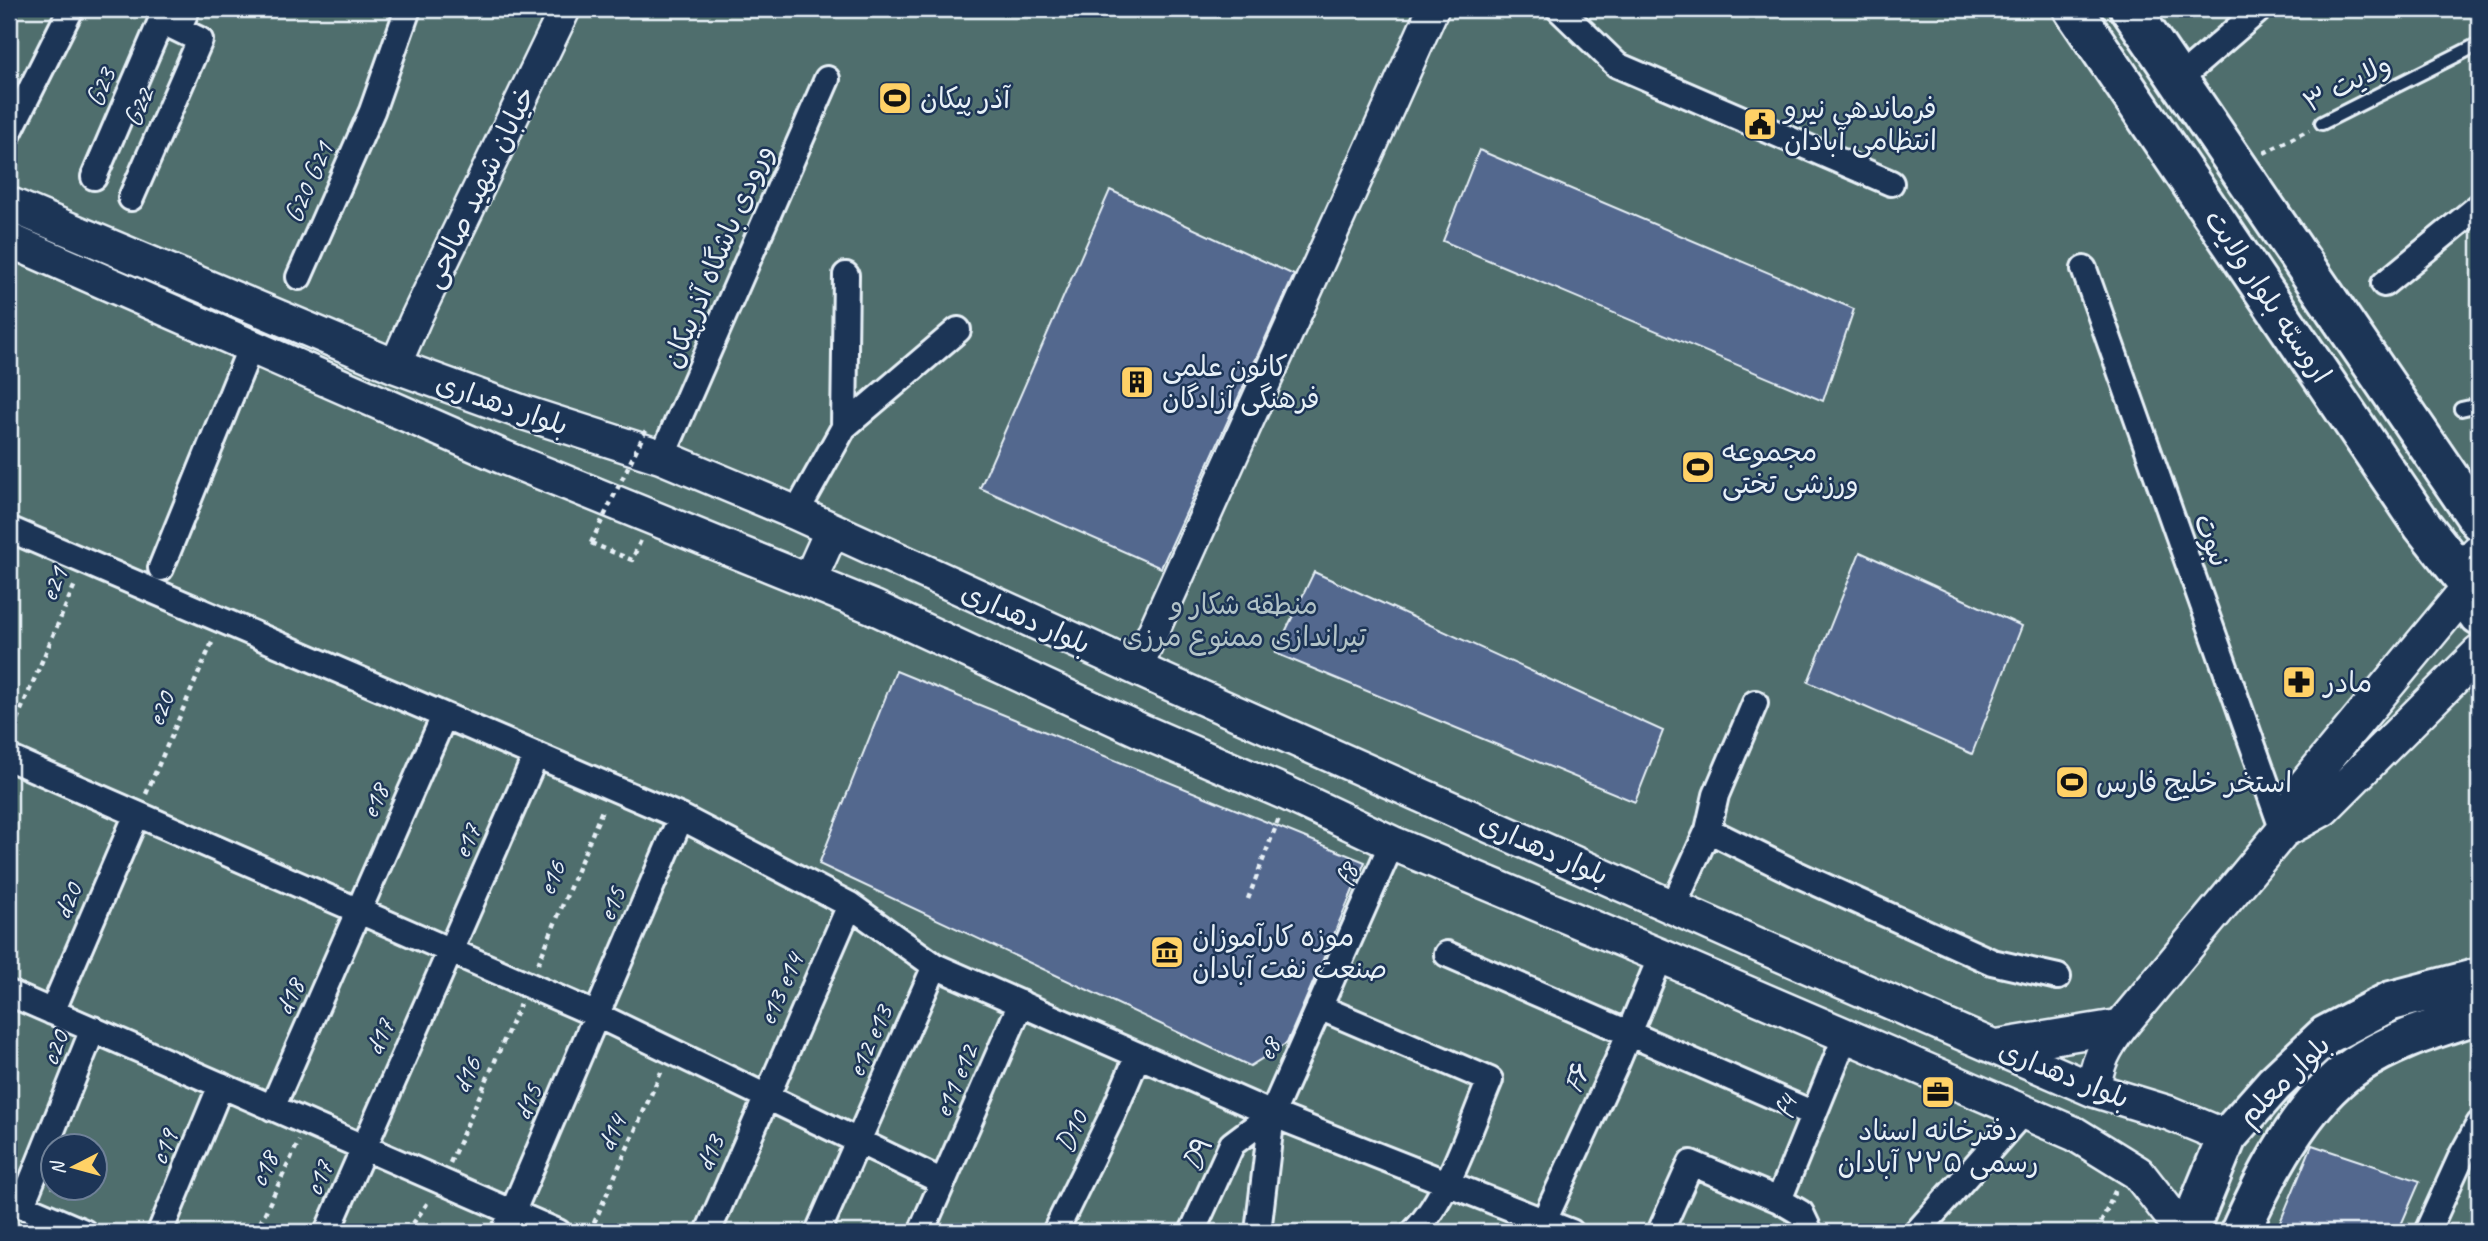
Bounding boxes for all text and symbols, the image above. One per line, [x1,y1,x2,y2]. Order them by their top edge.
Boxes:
street label: ولایت ۳ [2297,46,2397,120]
street label: G23 [76,60,125,112]
sports icon: آذر پیکان [876,79,914,117]
street label: G22 [114,80,163,132]
street label: خیابان شهید صالحی [415,80,543,294]
place label: آذر پیکان [920,81,1011,117]
place label: فرماندهی نیرو انتظامی آبادان [1782,91,1937,158]
public building icon: فرماندهی نیرو انتظامی آبادان [1741,105,1779,143]
street label: G20 G21 [275,135,342,228]
street label: ورودی باشگاه آذرپیکان [654,139,781,374]
street label: اروسیّه بلوار ولایت [2197,203,2339,389]
place label: کانون علمی فرهنگی آزادگان [1162,349,1320,416]
building icon: کانون علمی فرهنگی آزادگان [1118,363,1156,401]
street label: بلوار دهداری [431,365,573,443]
place label: مجموعه ورزشی تختی [1722,434,1859,501]
sports icon: مجموعه ورزشی تختی [1679,448,1717,486]
street label: نبوت [2186,509,2238,571]
street label: e21 [30,560,76,607]
street label: بلوار دهداری [956,574,1096,662]
park label: منطقه شکار و تیراندازی ممنوع مرزی [1122,587,1367,656]
pharmacy icon: مادر [2280,663,2318,701]
place label: مادر [2322,665,2372,700]
street label: e20 [137,684,184,732]
sports icon: استخر خلیج فارس [2053,763,2091,801]
place label: استخر خلیج فارس [2096,765,2292,801]
street label: e18 [351,776,398,824]
street label: بلوار دهداری [1474,805,1614,893]
street label: e17 [443,817,490,864]
street label: e16 [528,854,574,901]
street label: f8 [1326,855,1367,891]
street label: d20 [44,875,91,925]
street label: e15 [588,880,634,927]
place label: موزه کارآموزان صنعت نفت آبادان [1192,919,1387,986]
museum icon: موزه کارآموزان صنعت نفت آبادان [1148,933,1186,971]
street label: e13 e14 [749,945,812,1031]
street label: d18 [266,971,313,1021]
street label: e12 e13 [838,997,901,1083]
street label: d17 [356,1012,403,1061]
street label: c20 [31,1023,78,1071]
street label: بلوار معلم [2230,1027,2340,1136]
street label: e8 [1248,1030,1289,1066]
street label: بلوار دهداری [1994,1032,2134,1116]
street label: e11 e12 [924,1037,987,1123]
street label: d16 [443,1050,490,1099]
street label: F۶ [1555,1056,1599,1098]
office icon: دفترخانه اسناد رسمی ۲۲۵ آبادان [1919,1073,1957,1111]
street label: d15 [504,1077,551,1126]
street label: f4 [1765,1088,1806,1122]
street label: D10 [1046,1103,1097,1157]
street label: d14 [588,1107,635,1157]
place label: دفترخانه اسناد رسمی ۲۲۵ آبادان [1837,1113,2039,1180]
street label: c19 [140,1122,187,1170]
street label: d13 [686,1127,733,1177]
street label: D۹ [1174,1130,1220,1176]
north arrow [38,1132,108,1202]
street label: c18 [240,1144,287,1192]
street label: c17 [295,1154,342,1201]
text: N [45,1158,71,1176]

